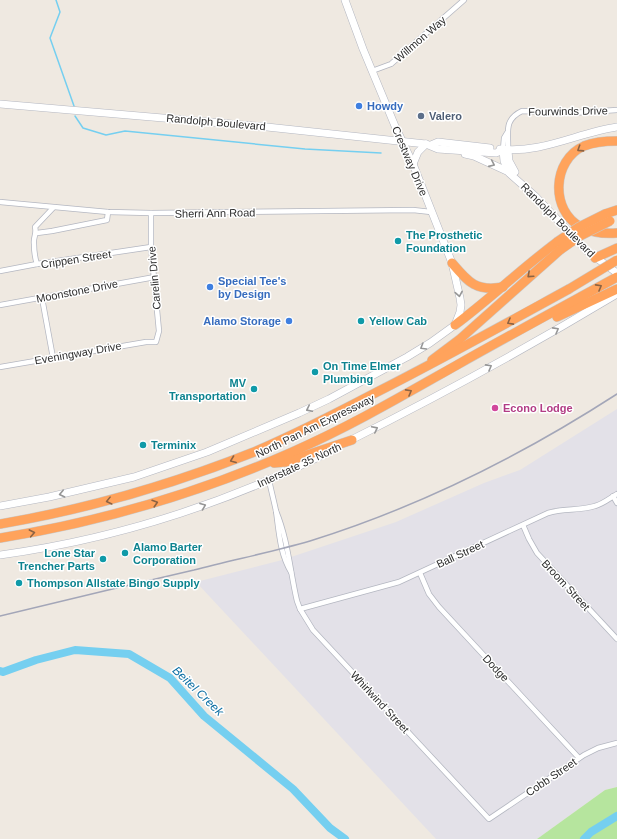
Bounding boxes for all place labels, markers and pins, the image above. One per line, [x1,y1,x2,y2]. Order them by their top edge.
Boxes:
place label: Howdy [367,100,404,112]
marker: Howdy [354,101,364,111]
place label: Valero [429,110,462,122]
marker: Valero [416,111,426,121]
place label: The Prosthetic Foundation [406,229,482,254]
marker: The Prosthetic Foundation [393,236,403,246]
place label: Special Tee's by Design [218,275,286,300]
marker: Special Tee's by Design [205,282,215,292]
place label: Alamo Storage [203,315,281,327]
place label: Yellow Cab [369,315,427,327]
marker: Alamo Storage [284,316,294,326]
marker: Yellow Cab [356,316,366,326]
place label: On Time Elmer Plumbing [323,360,401,385]
marker: On Time Elmer Plumbing [310,367,320,377]
place label: MV Transportation [169,377,247,402]
marker: MV Transportation [249,384,259,394]
place label: Econo Lodge [503,402,573,414]
marker: Econo Lodge [490,403,500,413]
place label: Terminix [151,439,197,451]
marker: Terminix [138,440,148,450]
place label: Alamo Barter Corporation [133,541,203,566]
place label: Lone Star Trencher Parts [18,547,96,572]
marker: Alamo Barter Corporation [120,548,130,558]
marker: Lone Star Trencher Parts [98,554,108,564]
place label: Thompson Allstate Bingo Supply [27,577,200,589]
marker: Thompson Allstate Bingo Supply [14,578,24,588]

